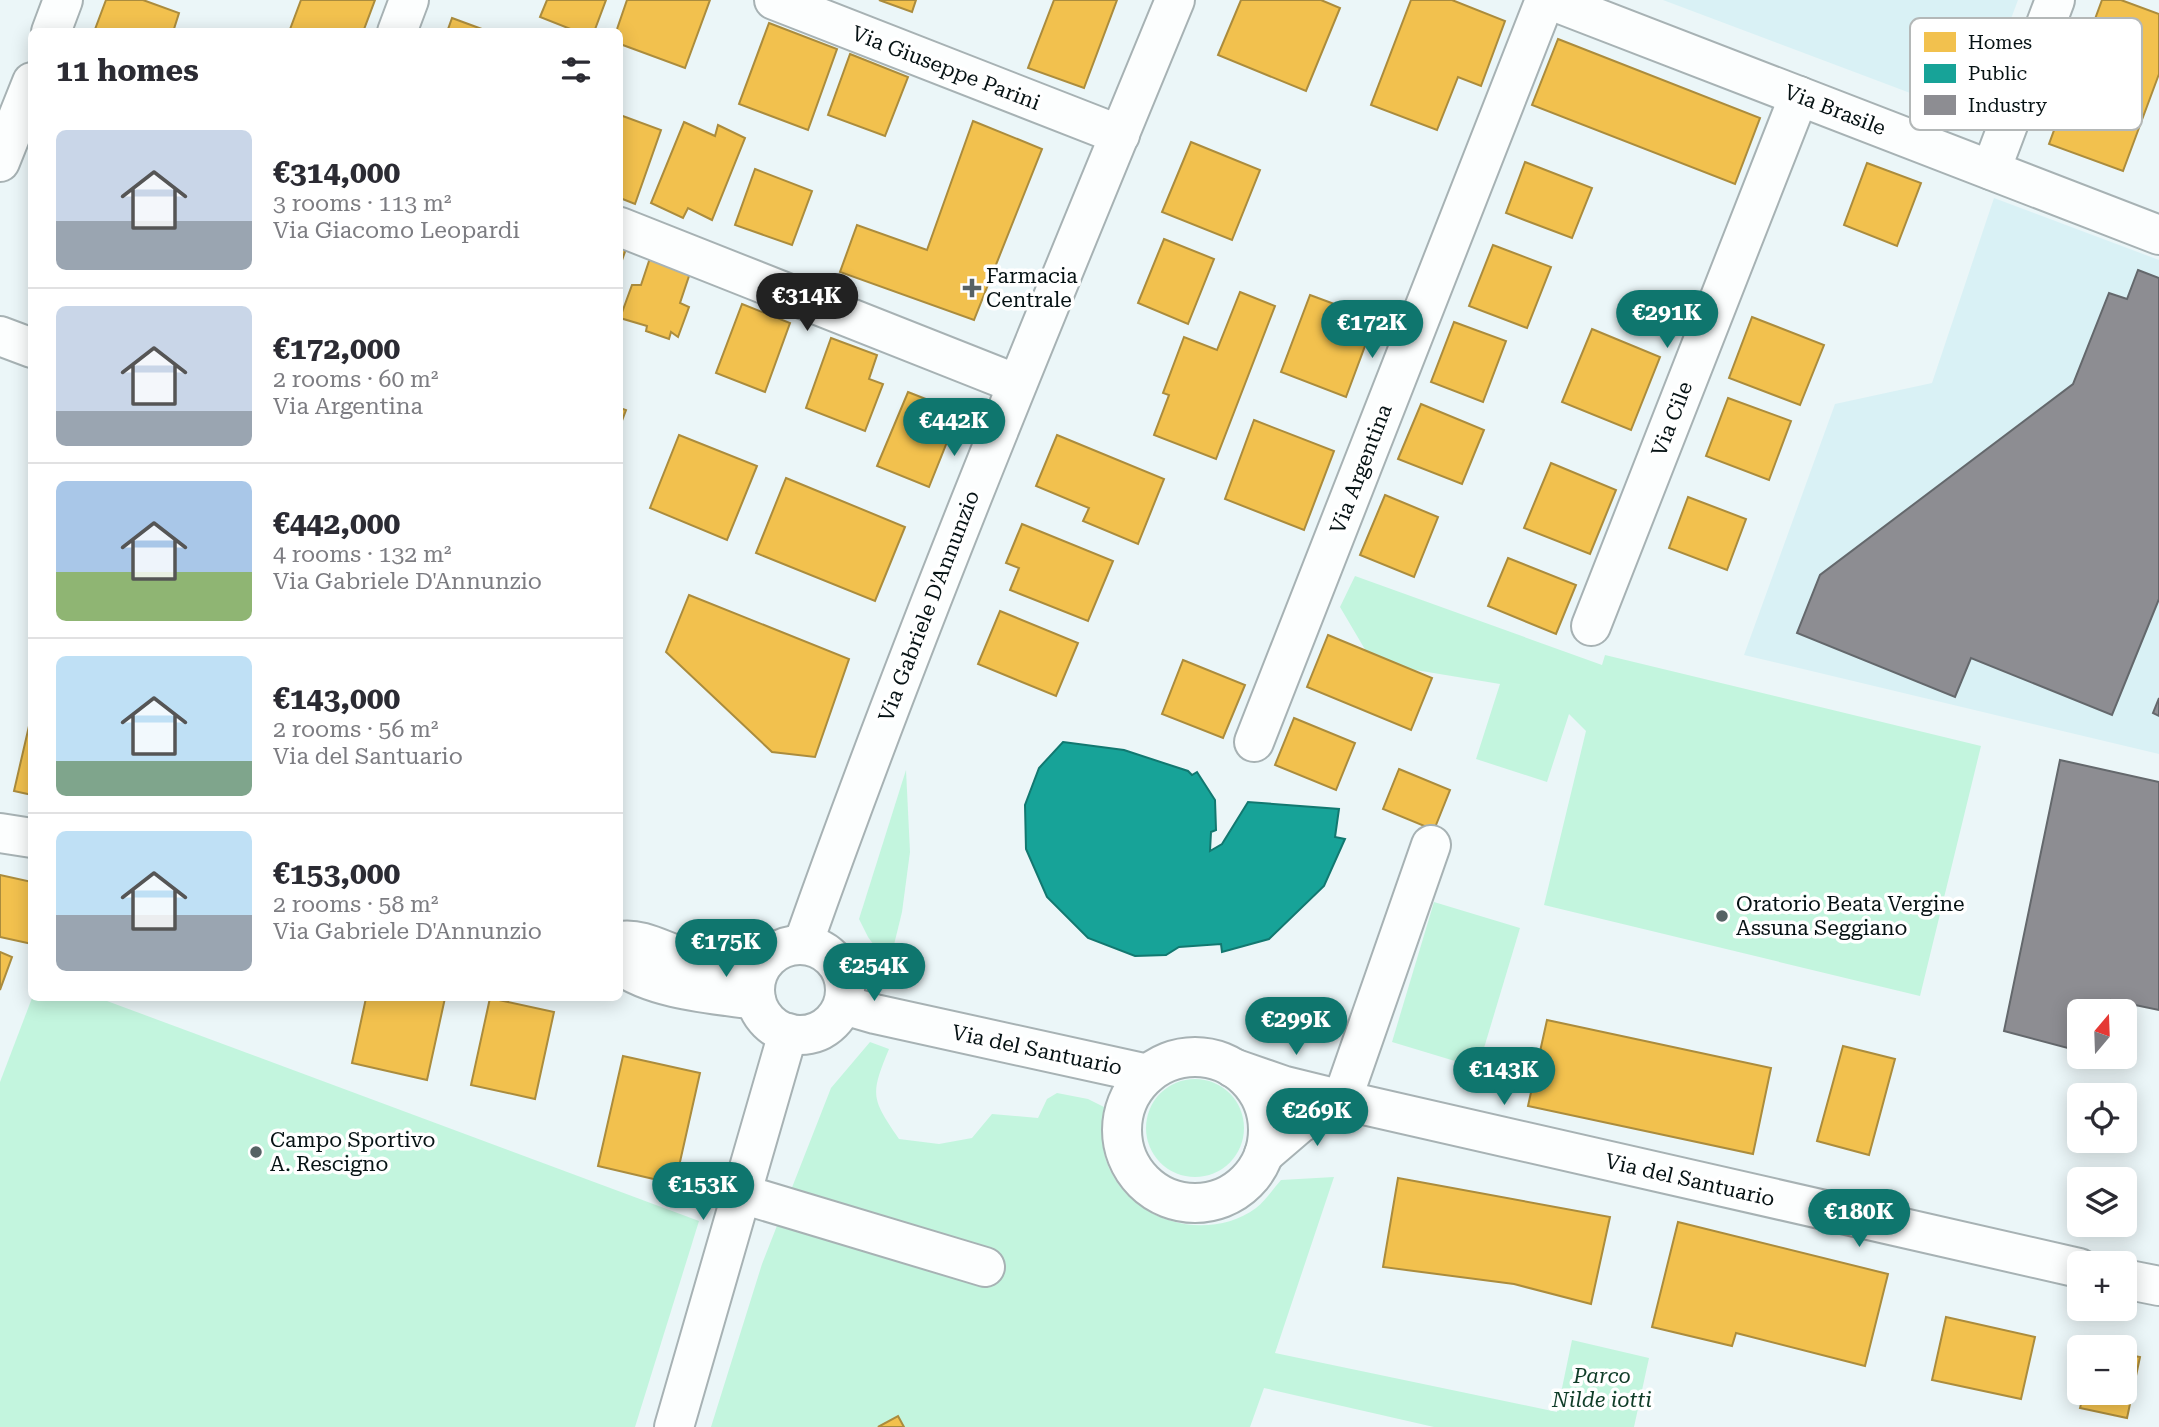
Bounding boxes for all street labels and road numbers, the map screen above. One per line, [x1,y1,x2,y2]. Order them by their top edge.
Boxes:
street label: Via Giuseppe Parini [848,21,1044,115]
street label: Via Brasile [1781,80,1889,140]
street label: Via Cile [1647,378,1697,460]
street label: Via Argentina [1325,400,1397,537]
street label: Via Gabriele D'Annunzio [874,487,984,725]
street label: Via del Santuario [950,1020,1124,1080]
street label: Via del Santuario [1603,1149,1777,1211]

